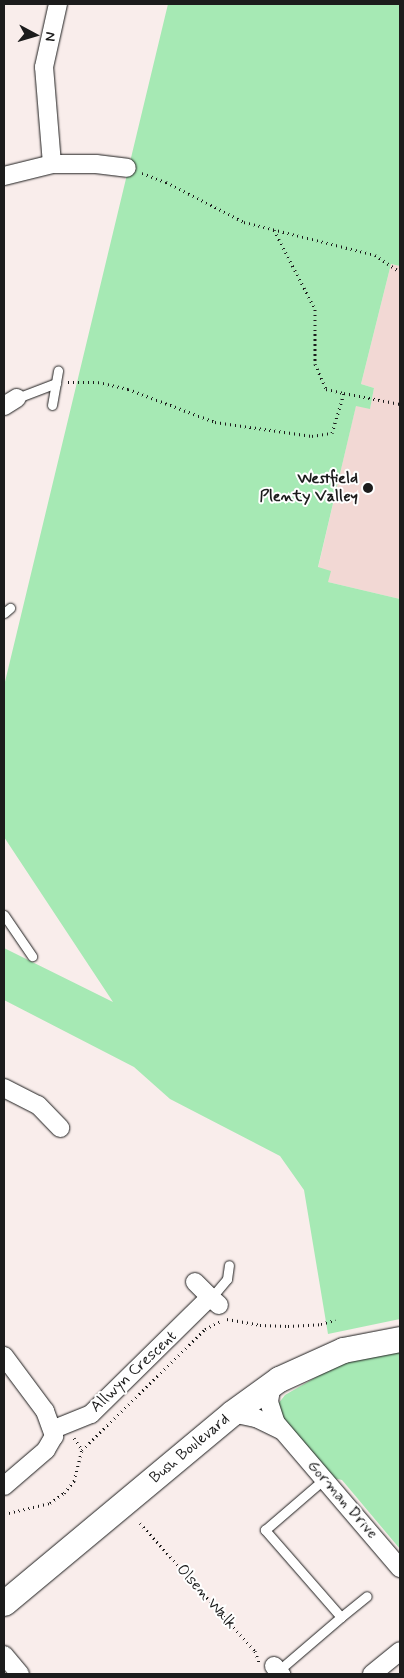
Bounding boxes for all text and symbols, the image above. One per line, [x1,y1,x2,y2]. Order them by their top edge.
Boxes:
north arrow [10,10,60,60]
text: N [40,31,59,42]
place label: Westfield Plenty Valley [262,469,358,507]
marker: Westfield Plenty Valley [362,482,374,494]
street label: Allwyn Crescent [86,1326,182,1418]
street label: Bush Boulevard [146,1410,234,1488]
street label: Gorman Drive [303,1457,381,1543]
street label: Olsen Walk [172,1561,240,1633]

